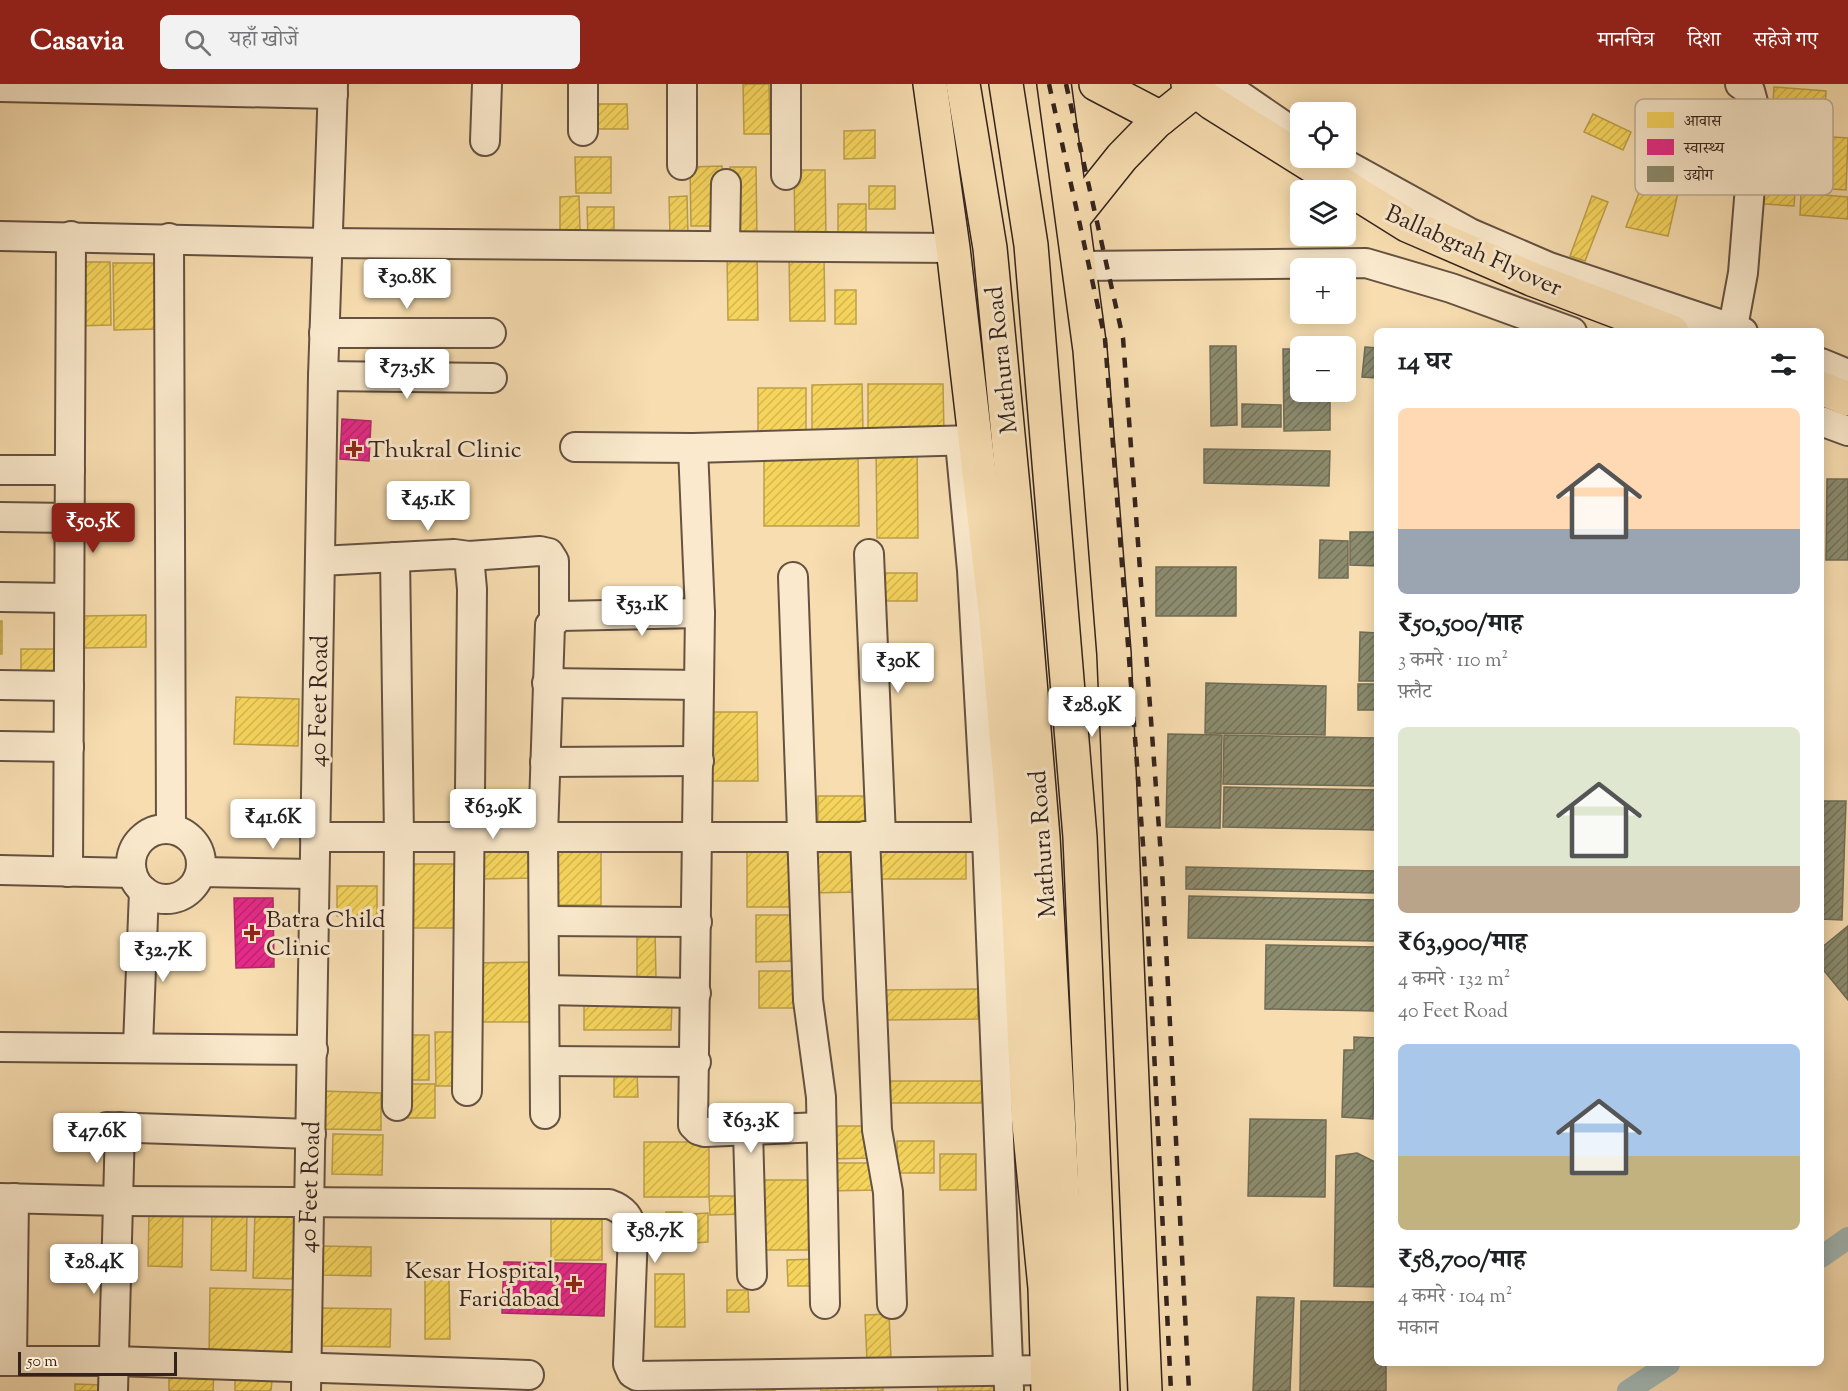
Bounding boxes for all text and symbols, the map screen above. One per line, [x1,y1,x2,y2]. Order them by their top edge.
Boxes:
search box [160,15,580,69]
text: Casavia [30,22,124,62]
text: यहाँ खोजें [229,25,298,57]
icon: search [181,26,214,59]
text: मानचित्र [1597,26,1654,56]
text: दिशा [1687,26,1721,56]
text: सहेजे गए [1754,26,1818,56]
legend [1635,99,1833,195]
map controls [1290,102,1356,402]
button: locate [1290,102,1356,168]
text: आवास [1684,111,1723,134]
text: स्वास्थ्य [1683,138,1725,161]
text: उद्योग [1683,165,1715,188]
button: layers [1290,180,1356,246]
street label: Ballabgrah Flyover [1379,198,1567,306]
button: + [1290,258,1356,324]
pin: ₹30.8K [358,259,456,310]
text: ₹30.8K [378,264,436,293]
street label: Mathura Road [978,284,1028,435]
button: − [1290,336,1356,402]
text: 14 घर [1398,344,1451,381]
icon: filters [1767,348,1800,381]
pin: ₹73.5K [358,349,456,400]
text: ₹73.5K [379,354,435,383]
place label: Thukral Clinic [368,434,522,468]
marker: Thukral Clinic [345,440,363,458]
icon: home [1545,447,1653,555]
pin: ₹45.1K [379,481,477,532]
text: ₹45.1K [401,486,455,515]
pin: ₹50.5K [44,503,142,554]
text: ₹50.5K [66,508,120,537]
pin: ₹53.1K [593,586,691,637]
text: ₹53.1K [616,591,668,620]
text: ₹50,500/माह [1398,606,1523,643]
street label: 40 Feet Road [302,634,338,767]
pin: ₹30K [862,643,934,694]
text: 3 कमरे · 110 m² [1398,647,1508,676]
text: ₹30K [876,648,920,677]
text: फ़्लैट [1398,679,1431,708]
pin: ₹28.9K [1043,687,1141,738]
text: ₹28.9K [1062,692,1122,721]
icon: home [1545,766,1653,874]
street label: Mathura Road [1022,768,1066,919]
pin: ₹63.9K [444,789,542,840]
text: ₹63.9K [464,794,522,823]
pin: ₹41.6K [224,799,322,850]
text: ₹41.6K [244,804,302,833]
place label: Batra Child Clinic [266,904,386,966]
marker: Batra Child Clinic [243,924,261,942]
text: ₹63,900/माह [1398,925,1527,962]
pin: ₹32.7K [114,932,212,983]
text: ₹32.7K [134,937,192,966]
text: 4 कमरे · 132 m² [1398,966,1511,995]
text: 40 Feet Road [1398,998,1508,1027]
icon: home [1545,1083,1653,1191]
pin: ₹63.3K [702,1103,800,1154]
text: ₹63.3K [723,1108,779,1137]
pin: ₹47.6K [48,1113,146,1164]
text: ₹47.6K [67,1118,127,1147]
street label: 40 Feet Road [292,1120,330,1254]
pin: ₹58.7K [606,1213,704,1264]
text: ₹58.7K [626,1218,684,1247]
text: ₹58,700/माह [1398,1242,1526,1279]
pin: ₹28.4K [45,1244,143,1295]
text: ₹28.4K [64,1249,124,1278]
place label: Kesar Hospital, Faridabad [405,1255,560,1317]
marker: Kesar Hospital, Faridabad [565,1275,583,1293]
text: 4 कमरे · 104 m² [1398,1283,1513,1312]
text: मकान [1398,1315,1439,1344]
scale bar [18,1349,177,1376]
text: 50 m [27,1351,58,1374]

